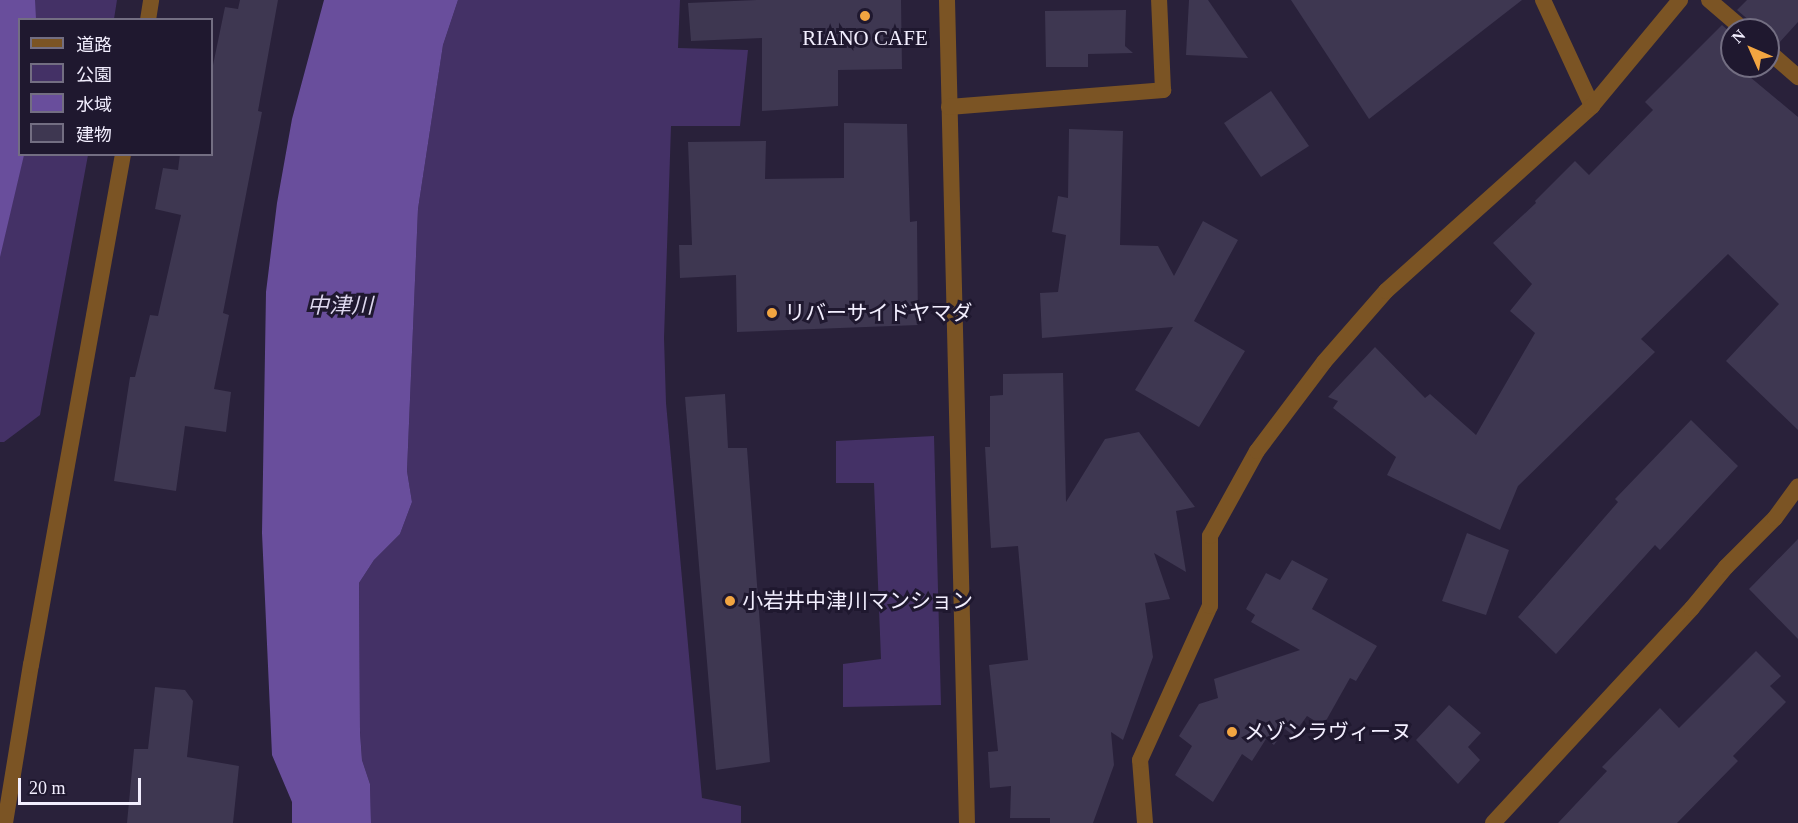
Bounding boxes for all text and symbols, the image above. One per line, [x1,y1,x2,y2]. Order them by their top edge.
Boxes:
marker: RIANO CAFE [858,9,872,23]
legend [18,18,213,156]
north arrow [1720,18,1780,78]
place label: RIANO CAFE [802,25,928,51]
text: N [1728,26,1748,46]
text: 道路 [76,35,112,55]
text: 公園 [76,65,112,85]
text: 水域 [76,95,112,115]
text: 建物 [76,125,112,145]
water label: 中津川 [307,293,373,319]
place label: リバーサイドヤマダ [784,300,973,326]
marker: リバーサイドヤマダ [765,306,779,320]
place label: 小岩井中津川マンション [742,588,973,614]
marker: 小岩井中津川マンション [723,594,737,608]
place label: メゾンラヴィーヌ [1244,719,1412,745]
marker: メゾンラヴィーヌ [1225,725,1239,739]
scale bar [21,766,144,804]
text: 20 m [29,778,66,798]

